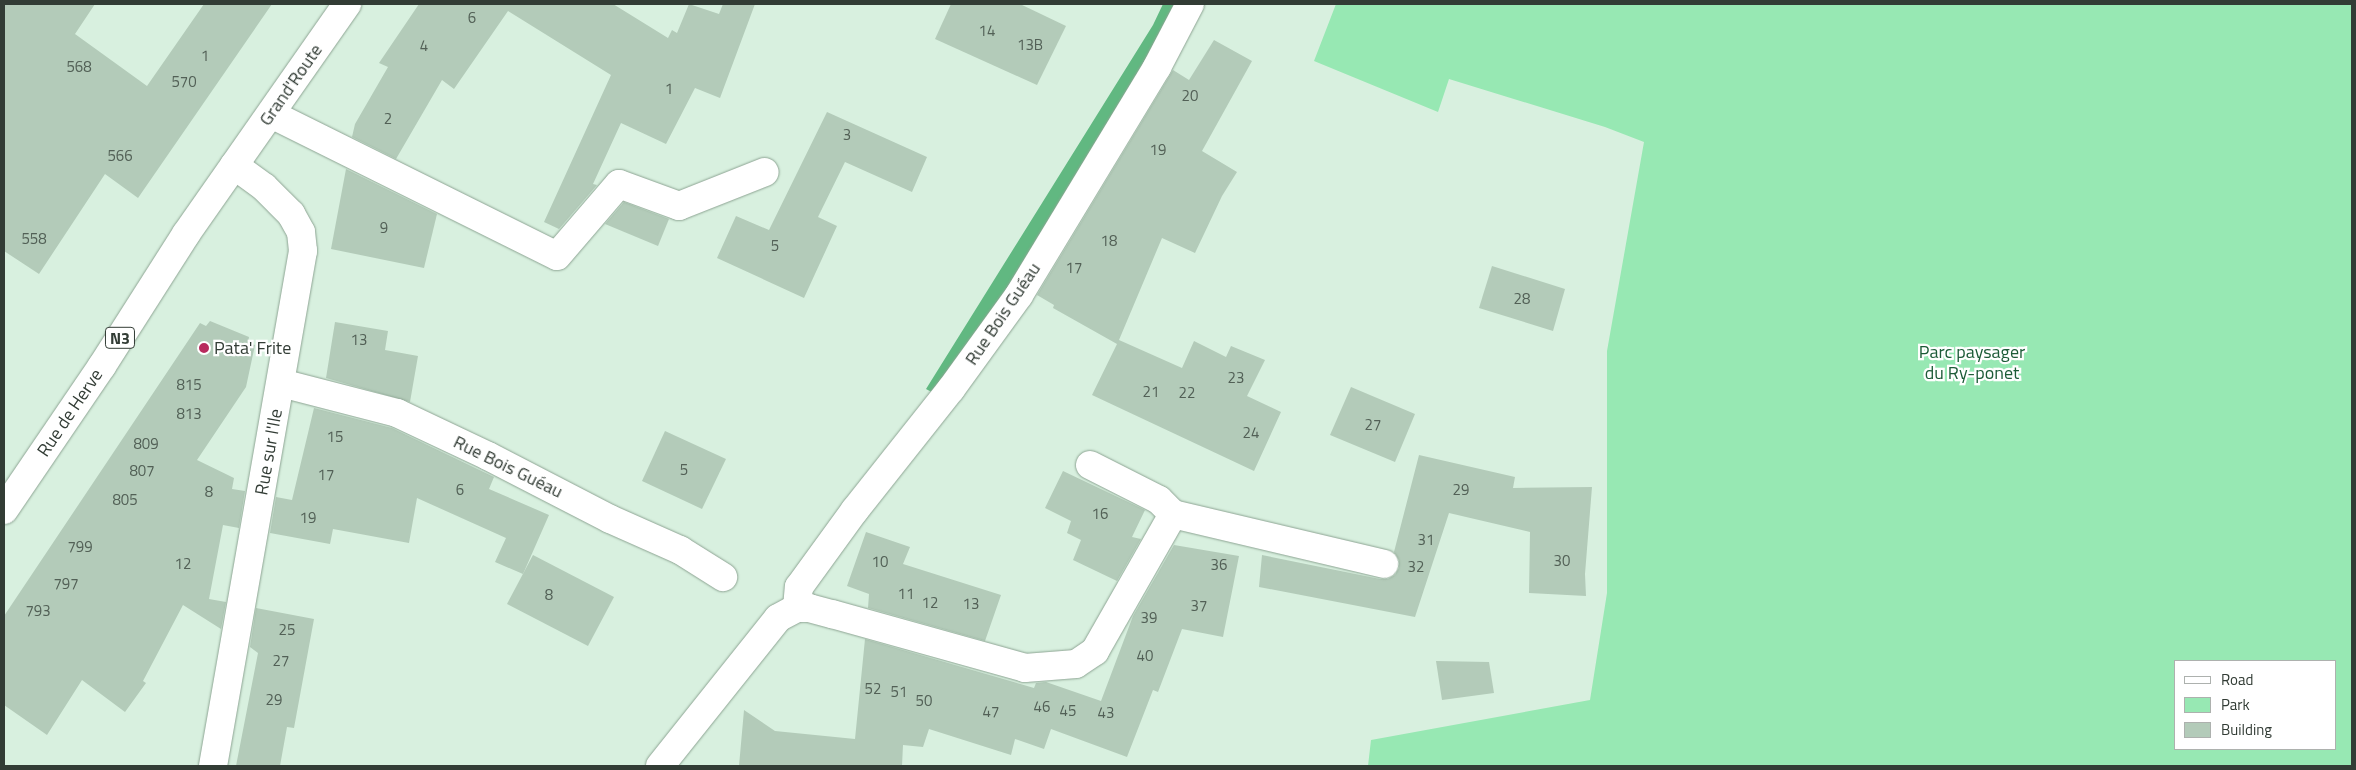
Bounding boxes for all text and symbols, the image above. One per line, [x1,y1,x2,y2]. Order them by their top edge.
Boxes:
house number: 6 [468,9,476,27]
house number: 14 [979,22,995,40]
house number: 13B [1017,36,1043,54]
house number: 4 [420,37,428,55]
street label: Grand'Route [255,40,327,130]
house number: 1 [201,47,209,65]
house number: 568 [66,58,92,76]
house number: 570 [171,73,197,91]
house number: 1 [665,80,673,98]
house number: 20 [1182,87,1198,105]
house number: 2 [384,110,392,128]
house number: 3 [843,126,851,144]
house number: 19 [1150,141,1166,159]
house number: 566 [107,147,133,165]
house number: 9 [380,219,388,237]
house number: 558 [21,230,47,248]
house number: 18 [1101,232,1117,250]
house number: 5 [771,237,779,255]
street label: Rue Bois Guéau [961,259,1045,369]
house number: 17 [1066,259,1082,277]
house number: 28 [1514,290,1530,308]
road number: N3 [104,324,136,352]
house number: 13 [351,331,367,349]
place label: Pata' Frite [214,337,291,359]
marker: Pata' Frite [198,342,210,354]
park label: Parc paysager du Ry-ponet [1919,342,2025,384]
street label: Rue de Herve [33,365,107,461]
house number: 23 [1228,369,1244,387]
house number: 815 [176,376,202,394]
house number: 21 [1143,383,1159,401]
house number: 22 [1179,384,1195,402]
house number: 813 [176,405,202,423]
street label: Rue sur l'Ile [251,407,287,497]
house number: 27 [1365,416,1381,434]
house number: 24 [1243,424,1259,442]
house number: 15 [327,428,343,446]
street label: Rue Bois Guéau [450,431,566,503]
house number: 809 [133,435,159,453]
house number: 5 [680,461,688,479]
house number: 807 [129,462,155,480]
house number: 17 [318,466,334,484]
house number: 6 [456,481,464,499]
house number: 29 [1453,481,1469,499]
house number: 8 [205,483,213,501]
house number: 805 [112,491,138,509]
house number: 16 [1092,505,1108,523]
house number: 19 [300,509,316,527]
house number: 31 [1418,531,1434,549]
house number: 799 [67,538,93,556]
house number: 30 [1554,552,1570,570]
house number: 10 [872,553,888,571]
house number: 12 [175,555,191,573]
house number: 36 [1211,556,1227,574]
house number: 32 [1408,558,1424,576]
house number: 797 [53,575,79,593]
house number: 11 [898,585,914,603]
house number: 8 [545,586,553,604]
house number: 12 [922,594,938,612]
house number: 13 [963,595,979,613]
house number: 37 [1191,597,1207,615]
house number: 793 [25,602,51,620]
house number: 39 [1141,609,1157,627]
house number: 25 [279,621,295,639]
house number: 40 [1137,647,1153,665]
house number: 27 [273,652,289,670]
legend [2174,660,2336,750]
text: Road [2221,668,2253,691]
house number: 52 [865,680,881,698]
house number: 51 [891,683,907,701]
house number: 29 [266,691,282,709]
house number: 50 [916,692,932,710]
text: Park [2221,693,2250,716]
house number: 46 [1034,698,1050,716]
house number: 45 [1060,702,1076,720]
house number: 47 [983,703,999,721]
house number: 43 [1098,704,1114,722]
text: Building [2221,718,2272,741]

